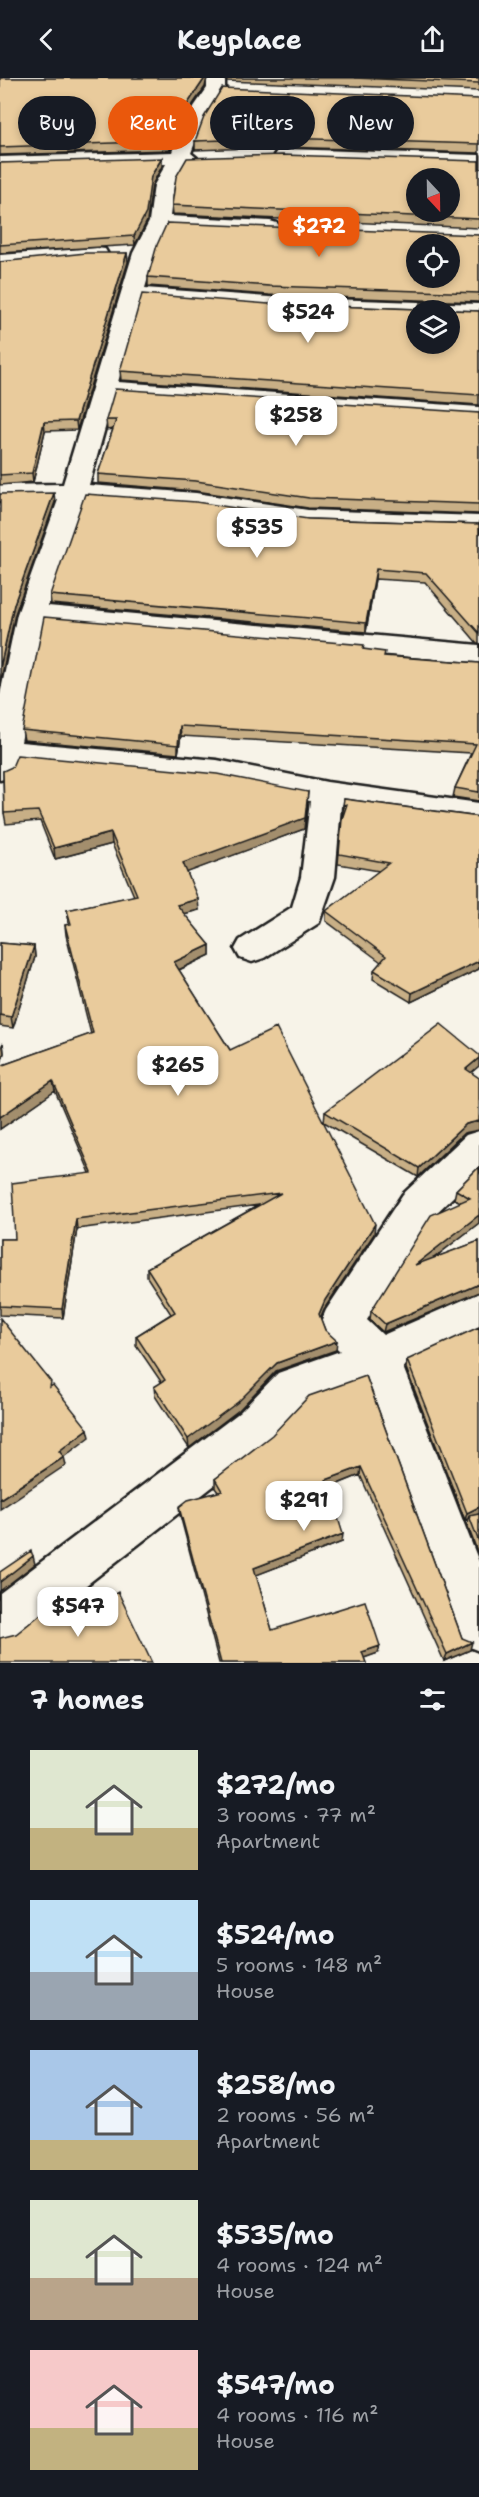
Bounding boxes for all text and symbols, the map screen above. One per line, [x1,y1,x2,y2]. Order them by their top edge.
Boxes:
text: Keyplace [177,21,302,58]
icon: back [30,23,63,56]
icon: share [416,23,449,56]
chip: Buy [18,96,96,150]
chip: Rent [108,96,198,150]
chip: Filters [210,96,315,150]
chip: New [327,96,414,150]
north arrow [406,168,460,222]
map controls [406,168,460,354]
pin: $272 [283,207,355,258]
text: $272 [292,213,346,239]
button: locate [406,234,460,288]
pin: $524 [272,293,344,344]
text: $524 [282,299,334,325]
button: layers [406,300,460,354]
pin: $258 [260,396,332,447]
text: $258 [269,402,323,428]
pin: $535 [221,508,293,559]
text: $535 [231,514,283,540]
pin: $265 [142,1046,214,1097]
text: $265 [151,1052,205,1078]
pin: $291 [268,1481,340,1532]
text: $291 [279,1487,329,1513]
pin: $547 [42,1587,114,1638]
text: $547 [51,1593,105,1619]
text: 7 homes [30,1682,144,1717]
icon: filters [416,1683,449,1716]
text: $272/mo [216,1767,336,1802]
icon: home [78,1774,150,1846]
text: 3 rooms · 77 m² [216,1802,376,1828]
text: Apartment [216,1828,320,1854]
text: $524/mo [216,1917,335,1952]
icon: home [78,1924,150,1996]
text: 5 rooms · 148 m² [216,1952,382,1978]
text: House [216,1978,275,2004]
text: $258/mo [216,2067,336,2102]
icon: home [78,2074,150,2146]
text: 2 rooms · 56 m² [216,2102,375,2128]
text: Apartment [216,2128,320,2154]
text: $535/mo [216,2217,334,2252]
icon: home [78,2224,150,2296]
text: 4 rooms · 124 m² [216,2252,383,2278]
text: House [216,2278,275,2304]
text: $547/mo [216,2367,335,2402]
icon: home [78,2374,150,2446]
text: 4 rooms · 116 m² [216,2402,378,2428]
text: House [216,2428,275,2454]

